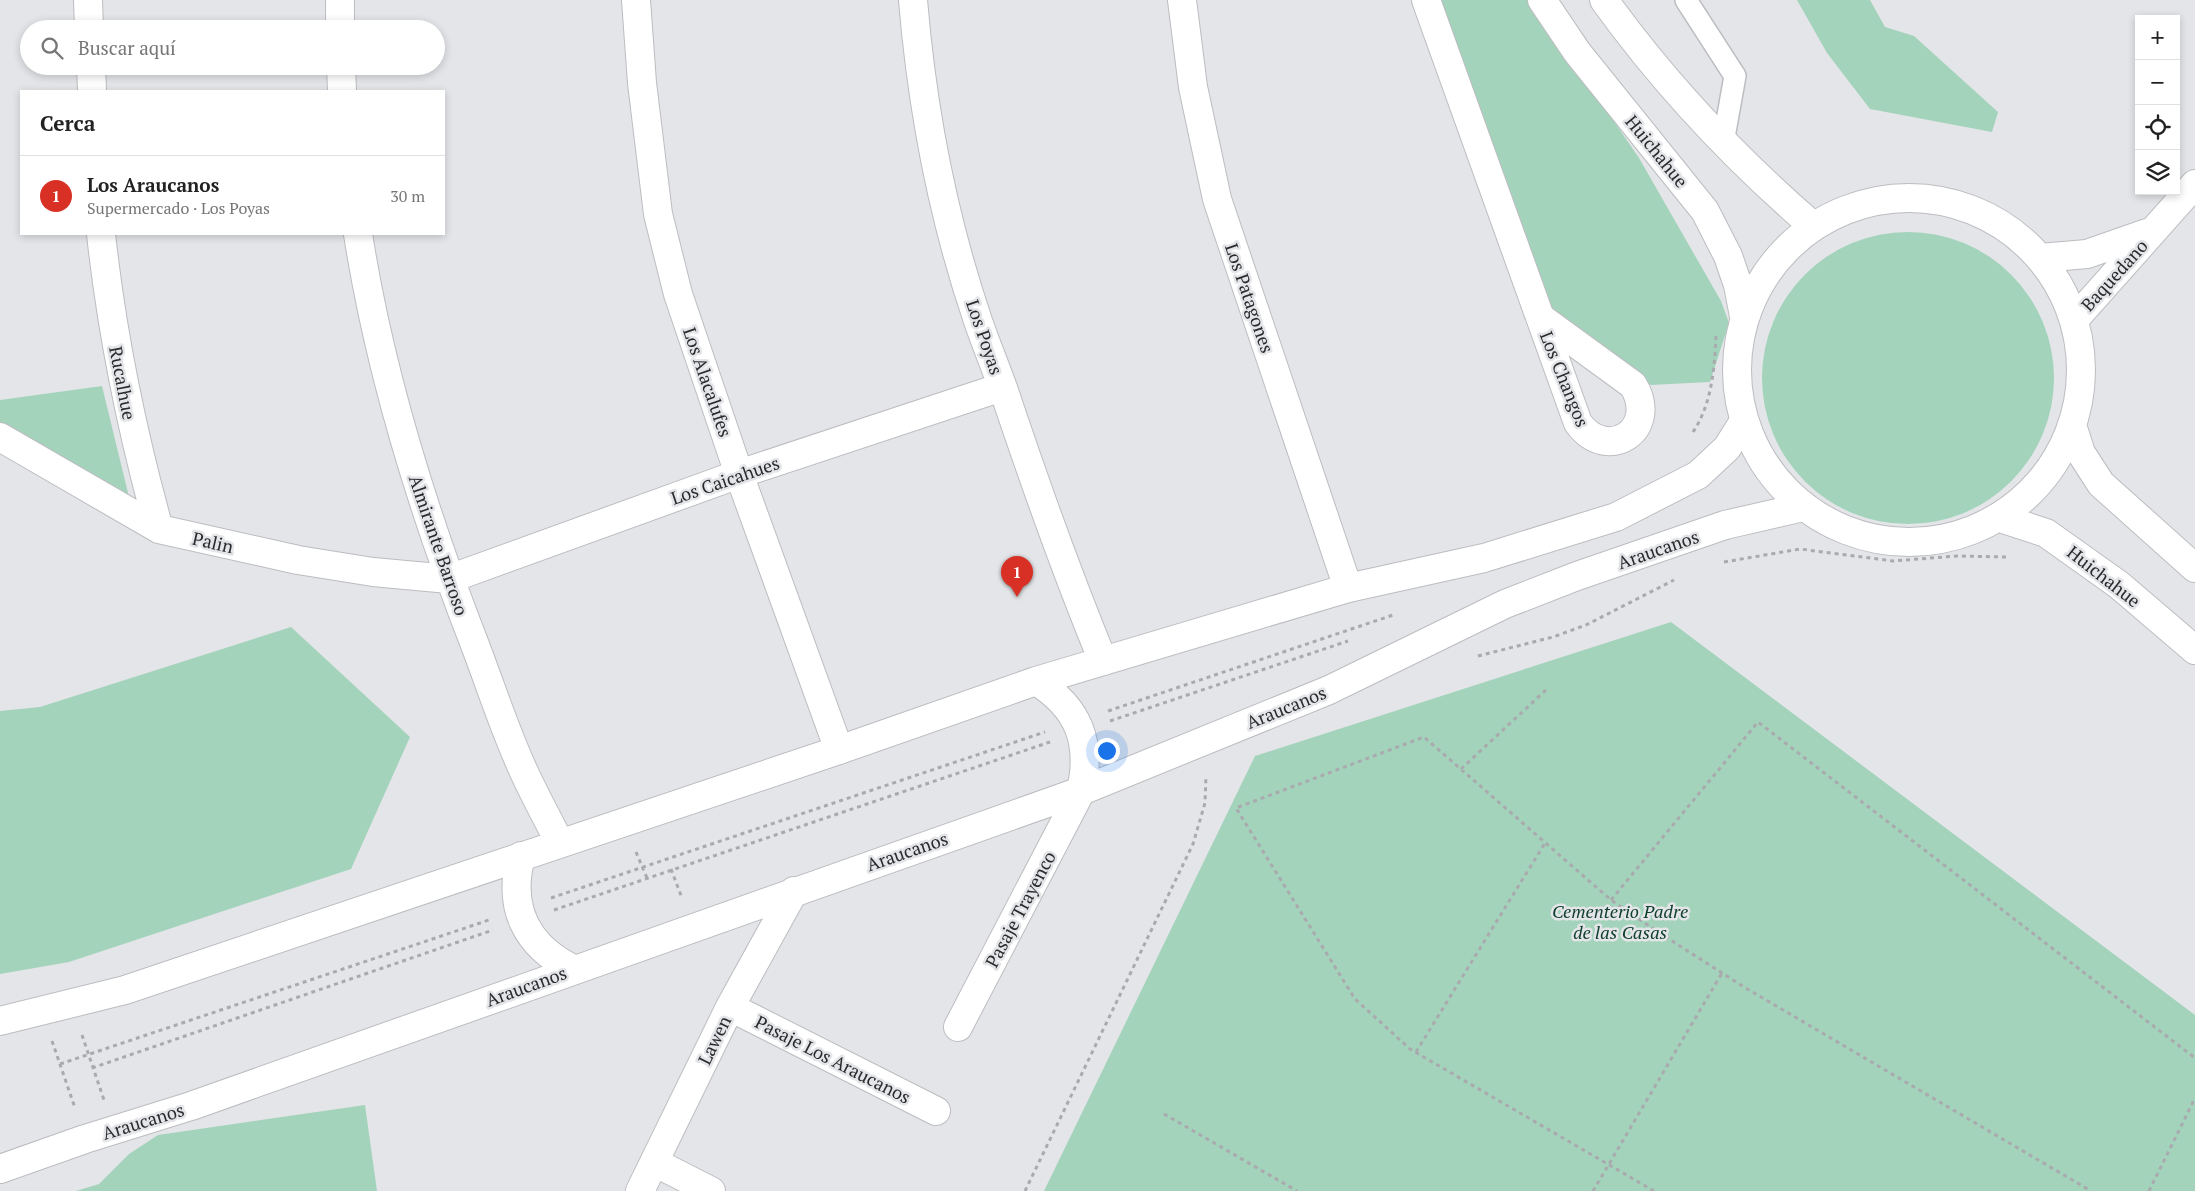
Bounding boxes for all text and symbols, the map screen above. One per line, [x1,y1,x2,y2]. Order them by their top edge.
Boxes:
map controls [2135,15,2180,195]
button: + [2135,15,2180,60]
search box [20,20,445,75]
icon: search [38,34,66,62]
text: Buscar aquí [78,35,176,60]
button: − [2135,60,2180,105]
button: locate [2135,105,2180,150]
text: Cerca [40,109,95,137]
street label: Huichahue [1620,110,1694,192]
button: layers [2135,150,2180,195]
text: Los Araucanos [87,172,219,197]
text: 1 [51,185,61,207]
text: 30 m [390,185,425,207]
text: Supermercado · Los Poyas [87,197,270,219]
street label: Baquedano [2075,234,2153,316]
street label: Los Patagones [1220,240,1280,356]
street label: Los Poyas [961,296,1009,378]
street label: Los Alacalufes [678,324,738,440]
street label: Los Changos [1535,328,1595,430]
street label: Rucalhue [104,344,142,422]
street label: Los Caicahues [668,450,782,510]
street label: Almirante Barroso [404,472,474,619]
street label: Araucanos [1614,524,1702,574]
street label: Palin [190,526,236,558]
street label: Huichahue [2062,540,2146,612]
pin: 1 [1001,556,1033,597]
street label: Araucanos [1242,680,1330,734]
your location [1094,738,1120,764]
street label: Araucanos [863,826,951,876]
street label: Pasaje Trayenco [979,847,1061,971]
park label: Cementerio Padre de las Casas [1552,899,1688,944]
street label: Araucanos [482,960,570,1012]
street label: Pasaje Los Araucanos [751,1009,915,1109]
street label: Lawen [692,1011,736,1068]
street label: Araucanos [99,1097,187,1145]

